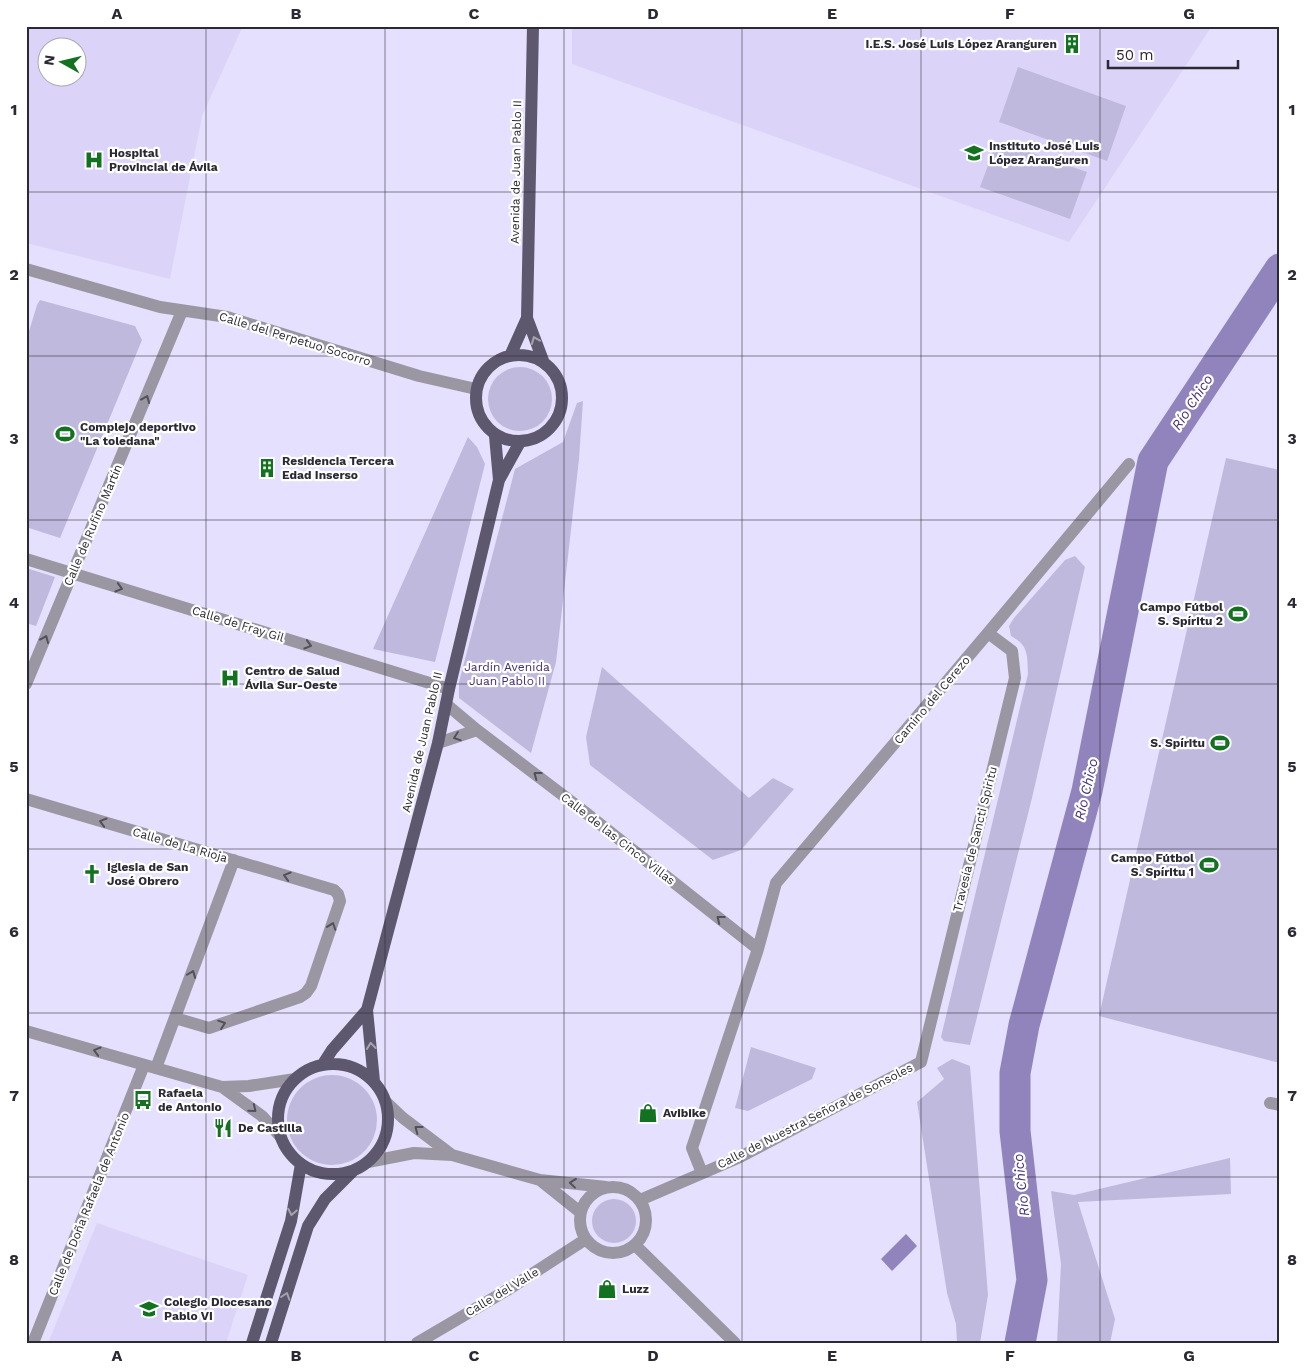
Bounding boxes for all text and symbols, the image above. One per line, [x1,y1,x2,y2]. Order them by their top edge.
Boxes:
text: A [112,4,123,23]
text: B [291,4,302,23]
text: C [469,4,480,23]
text: D [647,4,659,23]
text: E [827,4,837,23]
text: F [1005,4,1015,23]
text: G [1183,4,1195,23]
building icon: I.E.S. José Luis López Aranguren [1061,33,1083,55]
place label: I.E.S. José Luis López Aranguren [865,37,1057,51]
north arrow [38,38,88,88]
scale bar [1108,38,1238,70]
text: 50 m [1116,46,1153,64]
text: N [40,54,58,66]
text: 1 [11,100,17,119]
street label: Avenida de Juan Pablo II [508,100,524,244]
text: 1 [1289,100,1295,119]
place label: Instituto José Luis López Aranguren [989,139,1100,167]
school or university icon: Instituto José Luis López Aranguren [963,142,985,164]
place label: Hospital Provincial de Ávila [109,146,218,174]
hospital icon: Hospital Provincial de Ávila [83,149,105,171]
text: 2 [9,265,19,284]
text: 2 [1287,265,1297,284]
street label: Calle del Perpetuo Socorro [217,309,373,369]
one-way arrow [531,337,541,345]
water label: Río Chico [1168,371,1216,433]
one-way arrow [140,395,151,404]
place label: Complejo deportivo "La toledana" [80,420,196,448]
sports icon: Complejo deportivo "La toledana" [54,423,76,445]
text: 3 [9,429,19,448]
text: 3 [1287,429,1297,448]
place label: Residencia Tercera Edad Inserso [282,454,394,482]
building icon: Residencia Tercera Edad Inserso [256,457,278,479]
street label: Calle de Rufino Martín [61,462,125,588]
one-way arrow [115,582,123,592]
text: 4 [9,593,19,612]
text: 4 [1287,593,1297,612]
place label: Campo Fútbol S. Spíritu 2 [1140,600,1223,628]
street label: Calle de Fray Gil [190,603,286,645]
sports icon: Campo Fútbol S. Spíritu 2 [1227,603,1249,625]
one-way arrow [39,635,49,644]
one-way arrow [304,640,312,650]
street label: Camino del Cerezo [891,653,973,747]
park label: Jardín Avenida Juan Pablo II [464,660,550,688]
place label: Centro de Salud Ávila Sur-Oeste [245,664,340,692]
hospital icon: Centro de Salud Ávila Sur-Oeste [219,667,241,689]
street label: Avenida de Juan Pablo II [399,670,445,814]
one-way arrow [453,731,462,741]
sports icon: S. Spíritu [1209,732,1231,754]
place label: S. Spíritu [1150,736,1205,750]
text: 5 [9,757,19,776]
water label: Río Chico [1071,757,1101,821]
text: 5 [1287,757,1297,776]
street label: Travesía de Sancti Spiritu [950,765,1000,913]
one-way arrow [534,773,543,781]
street label: Calle de las Cinco Villas [558,790,678,888]
one-way arrow [100,817,108,827]
street label: Calle de La Rioja [131,825,229,865]
place label: Campo Fútbol S. Spíritu 1 [1111,851,1194,879]
sports icon: Campo Fútbol S. Spíritu 1 [1198,854,1220,876]
place label: Iglesia de San José Obrero [107,860,189,888]
church icon: Iglesia de San José Obrero [81,863,103,885]
one-way arrow [283,872,291,882]
one-way arrow [717,917,726,925]
text: 6 [9,922,19,941]
one-way arrow [326,922,336,930]
text: 6 [1287,922,1297,941]
one-way arrow [186,970,196,978]
one-way arrow [217,1020,226,1030]
one-way arrow [366,1041,377,1049]
one-way arrow [94,1047,102,1057]
street label: Calle de Nuestra Señora de Sonsoles [715,1060,915,1172]
text: 7 [9,1086,19,1105]
place label: Rafaela de Antonio [158,1086,222,1114]
text: 7 [1287,1086,1297,1105]
bus stop icon: Rafaela de Antonio [132,1089,154,1111]
shop icon: Avibike [637,1102,659,1124]
one-way arrow [247,1104,256,1112]
place label: Avibike [663,1106,706,1120]
street label: Calle de Doña Rafaela de Antonio [46,1110,132,1298]
restaurant icon: De Castilla [212,1117,234,1139]
place label: De Castilla [238,1121,302,1135]
one-way arrow [415,1127,424,1135]
water label: Río Chico [1010,1153,1032,1217]
one-way arrow [569,1178,577,1189]
one-way arrow [288,1208,298,1217]
text: 8 [9,1250,19,1269]
text: 8 [1287,1250,1297,1269]
street label: Calle del Valle [463,1265,541,1319]
shop icon: Luzz [596,1278,618,1300]
place label: Luzz [622,1282,649,1296]
one-way arrow [280,1293,290,1301]
place label: Colegio Diocesano Pablo VI [164,1295,272,1323]
school or university icon: Colegio Diocesano Pablo VI [138,1298,160,1320]
text: A [112,1346,123,1365]
text: B [291,1346,302,1365]
text: C [469,1346,480,1365]
text: D [647,1346,659,1365]
text: E [827,1346,837,1365]
text: F [1005,1346,1015,1365]
text: G [1183,1346,1195,1365]

